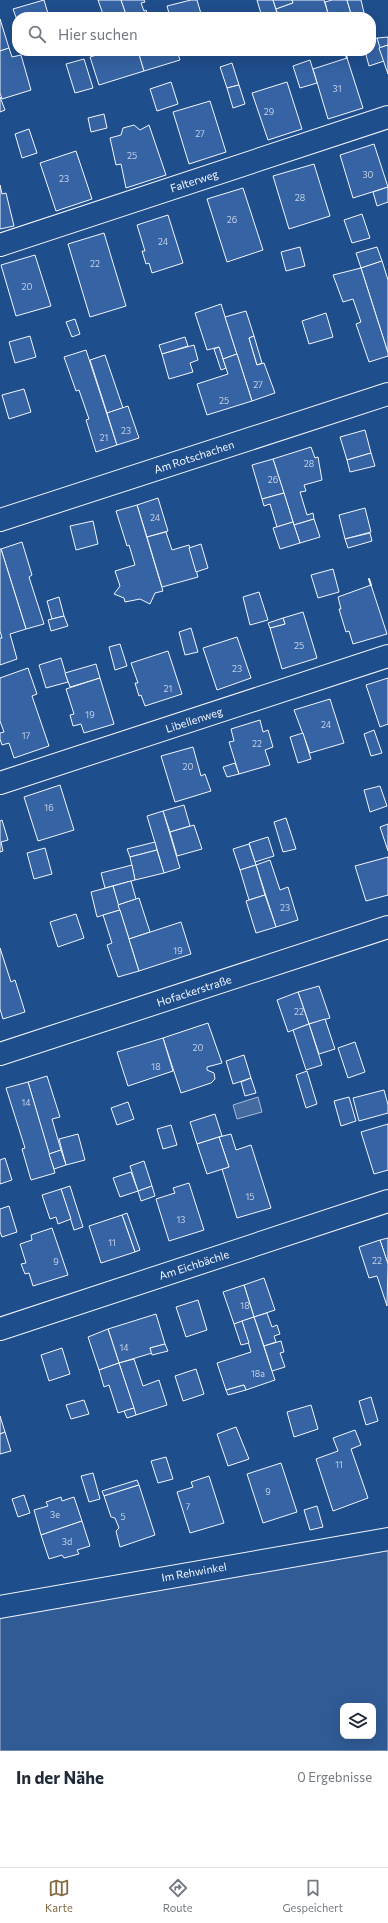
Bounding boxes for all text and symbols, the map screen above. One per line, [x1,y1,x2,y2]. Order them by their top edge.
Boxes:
search box [12,12,376,56]
icon: search [26,23,48,45]
text: Hier suchen [58,25,138,43]
house number: 31 [333,83,341,94]
house number: 29 [264,106,274,117]
house number: 27 [195,128,205,139]
house number: 25 [127,150,137,161]
street label: Falterweg [168,167,219,194]
house number: 30 [362,169,374,180]
house number: 23 [59,173,69,184]
house number: 28 [295,192,305,203]
house number: 26 [227,214,237,225]
house number: 24 [158,236,169,247]
house number: 22 [90,258,100,269]
house number: 20 [22,281,33,292]
house number: 27 [253,379,263,390]
house number: 25 [219,395,229,406]
house number: 23 [121,425,131,436]
house number: 21 [100,432,108,443]
street label: Am Rotschachen [152,437,236,476]
house number: 28 [304,458,314,469]
house number: 26 [268,474,278,485]
house number: 24 [150,512,161,523]
house number: 25 [294,640,304,651]
house number: 23 [232,663,242,674]
house number: 21 [164,683,172,694]
street label: Libellenweg [164,704,224,735]
house number: 19 [85,709,95,720]
house number: 24 [321,719,332,730]
house number: 17 [22,730,31,741]
house number: 22 [252,738,262,749]
house number: 20 [183,761,194,772]
house number: 16 [44,802,54,813]
house number: 23 [280,902,290,913]
house number: 19 [173,945,183,956]
street label: Hofackerstraße [155,972,233,1009]
house number: 22 [294,1006,304,1017]
house number: 20 [193,1042,204,1053]
house number: 18 [151,1061,161,1072]
house number: 14 [21,1097,31,1108]
house number: 15 [245,1191,255,1202]
house number: 13 [177,1214,185,1225]
house number: 11 [108,1237,116,1248]
street label: Am Eichbächle [157,1247,231,1282]
house number: 22 [372,1255,382,1266]
house number: 9 [53,1256,59,1267]
house number: 18 [240,1300,250,1311]
house number: 14 [119,1342,129,1353]
house number: 18a [251,1368,265,1379]
house number: 11 [335,1459,343,1470]
house number: 9 [265,1486,271,1497]
house number: 7 [186,1501,191,1512]
house number: 3e [50,1509,60,1520]
house number: 5 [120,1511,126,1522]
house number: 3d [62,1536,72,1547]
street label: Im Rehwinkel [160,1559,228,1584]
map controls [340,1703,376,1739]
button: layers [340,1703,376,1739]
text: In der Nähe [16,1767,104,1788]
text: 0 Ergebnisse [297,1769,372,1785]
tab: Karte [45,1877,73,1914]
tab: Route [163,1877,193,1914]
tab: Gespeichert [283,1877,343,1914]

